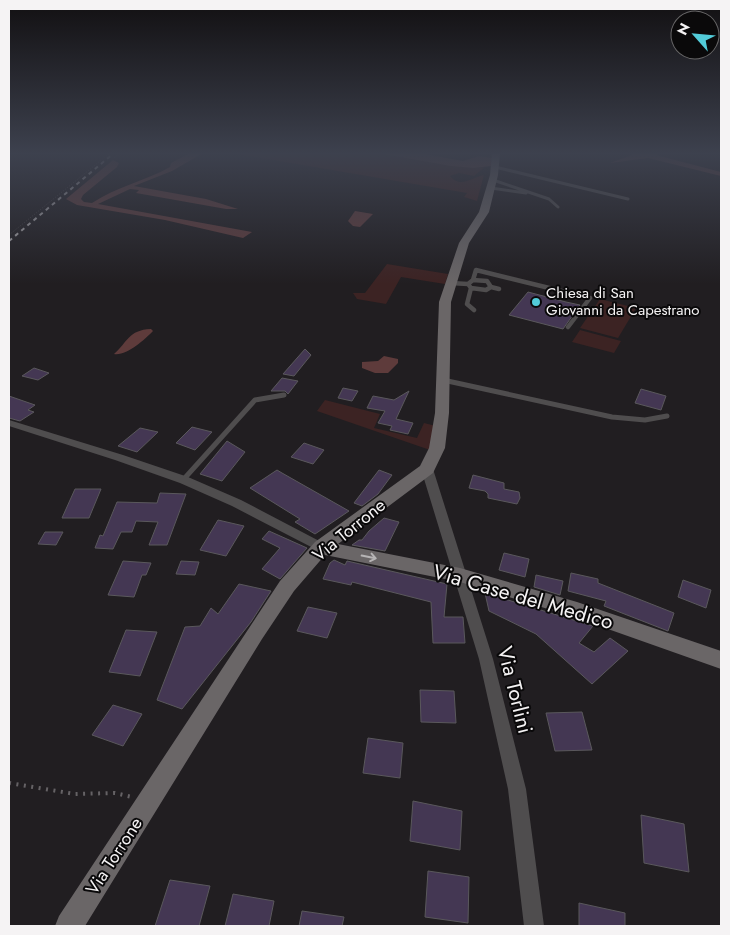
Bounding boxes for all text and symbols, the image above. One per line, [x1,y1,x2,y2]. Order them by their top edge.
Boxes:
north arrow [670,10,720,60]
text: N [672,20,695,39]
place label: Chiesa di San Giovanni da Capestrano [546,282,700,321]
marker: Chiesa di San Giovanni da Capestrano [530,296,542,308]
street label: Via Torrone [307,492,391,568]
one-way arrow [361,553,377,562]
street label: Via Case del Medico [429,557,617,637]
street label: Via Torlini [490,643,540,737]
street label: Via Torrone [79,812,149,900]

